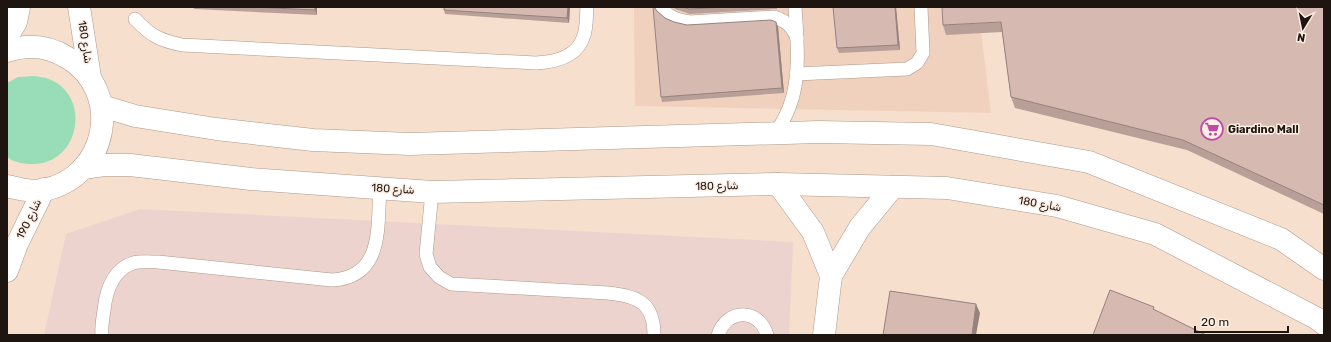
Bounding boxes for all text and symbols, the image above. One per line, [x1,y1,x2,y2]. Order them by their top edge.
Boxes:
north arrow [1283,8,1323,48]
street label: شارع 180 [73,20,95,65]
text: N [1296,30,1306,44]
supermarket icon: Giardino Mall [1199,116,1225,142]
place label: Giardino Mall [1228,123,1299,136]
street label: شارع 180 [695,179,739,195]
street label: شارع 180 [371,181,415,199]
street label: شارع 180 [1017,194,1062,216]
street label: شارع 190 [14,197,46,242]
scale bar [1195,308,1288,334]
text: 20 m [1201,315,1229,329]

